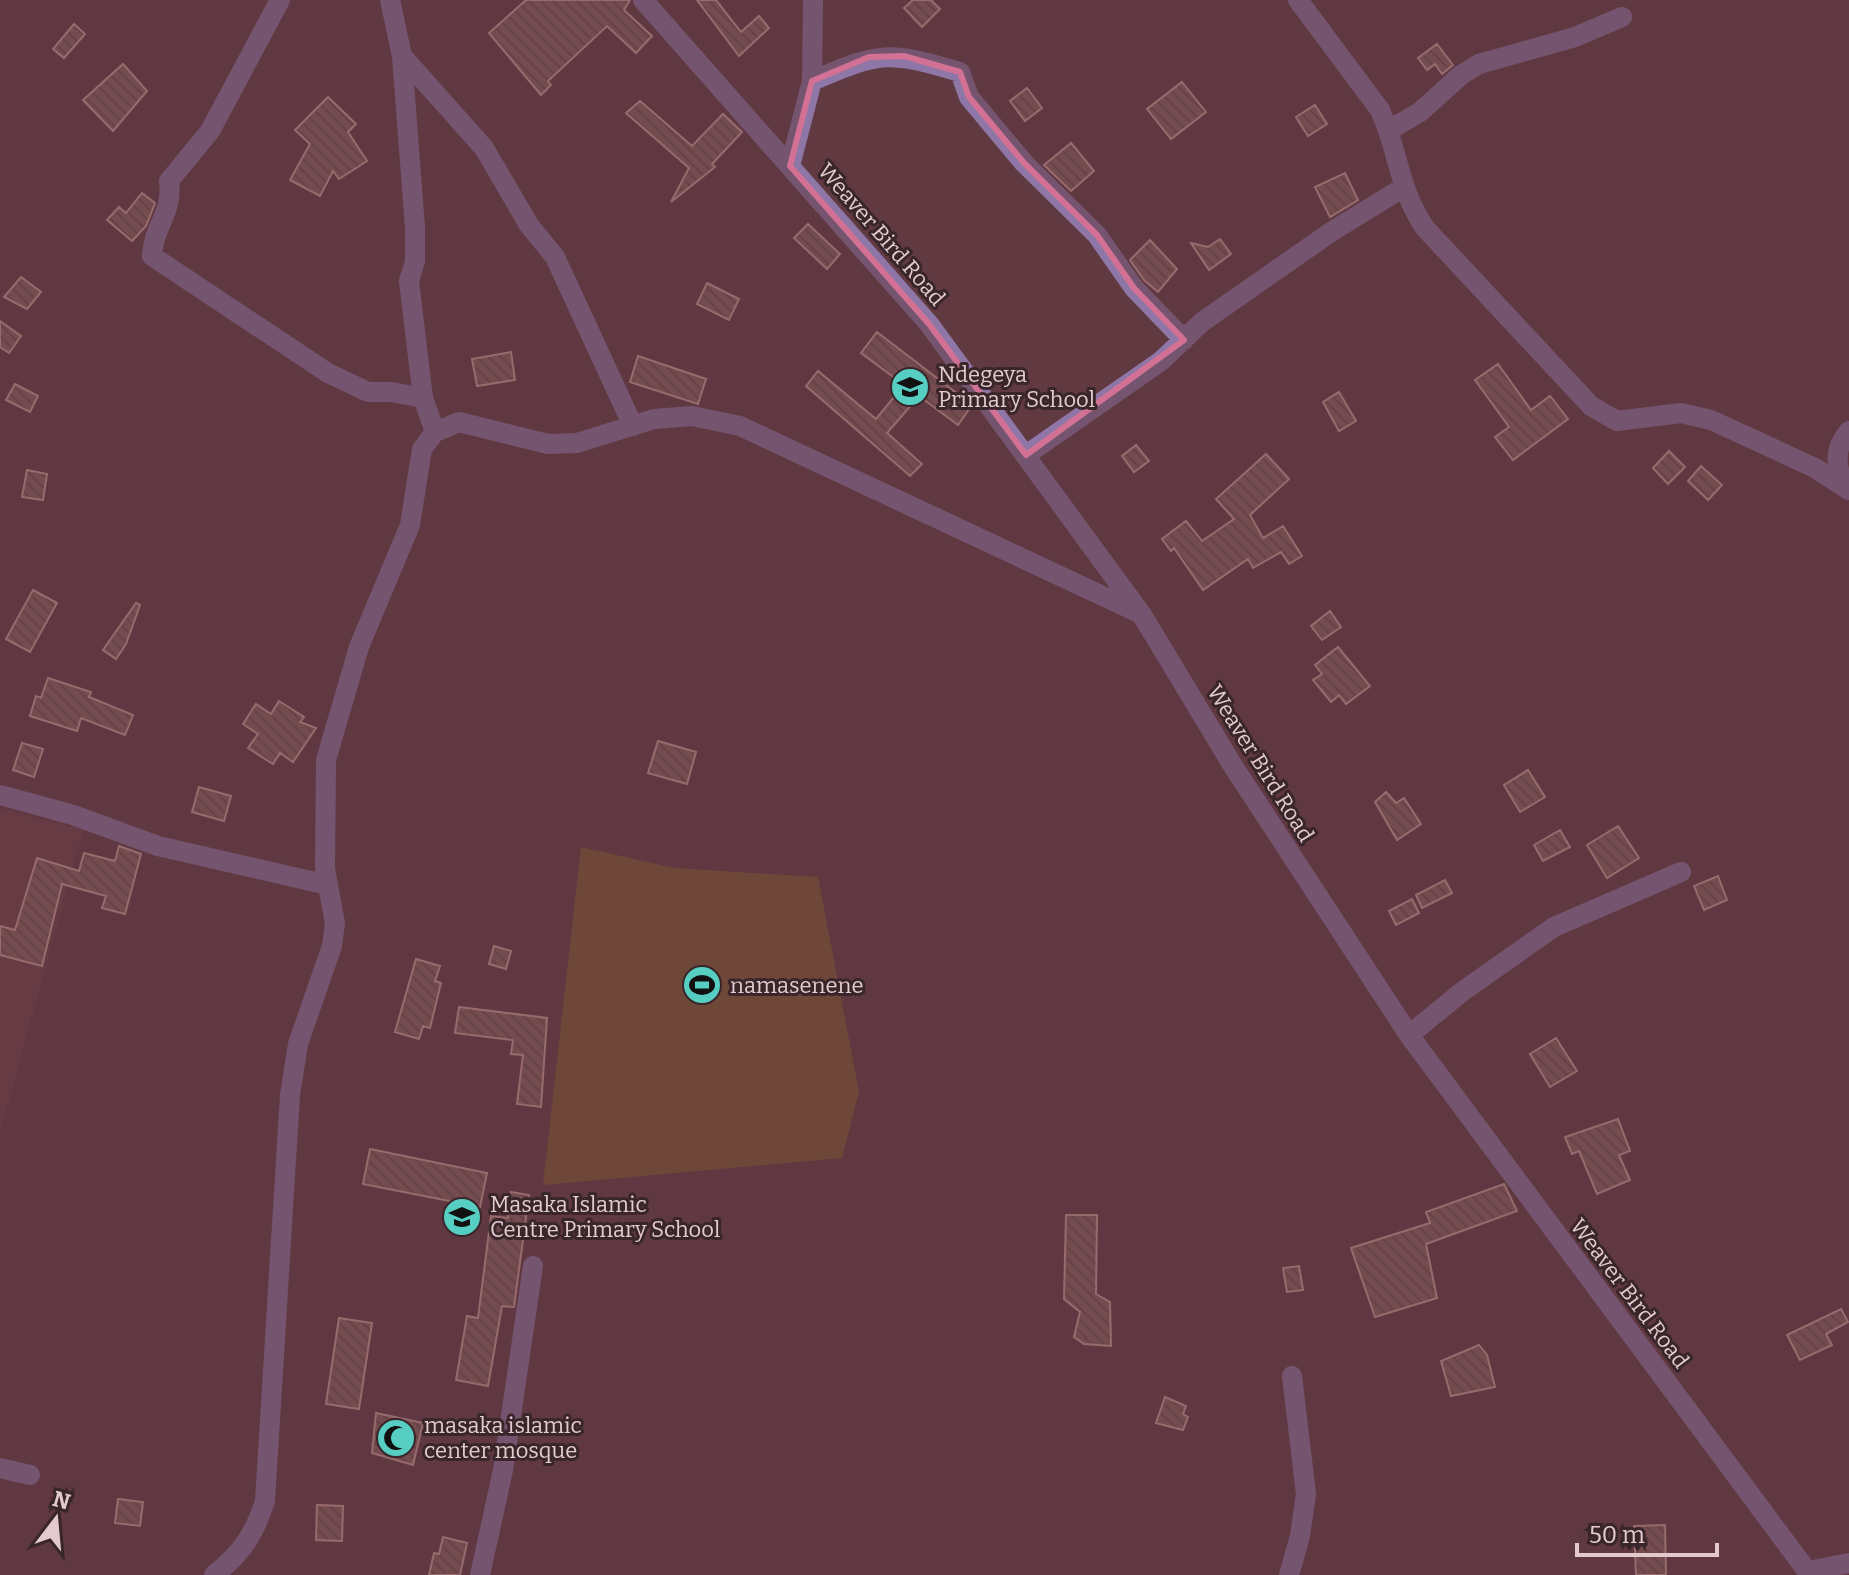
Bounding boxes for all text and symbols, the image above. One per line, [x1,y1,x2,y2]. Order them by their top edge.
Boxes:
street label: Weaver Bird Road [812,157,951,311]
place label: Ndegeya Primary School [938,361,1095,413]
school or university icon: Ndegeya Primary School [889,366,931,408]
street label: Weaver Bird Road [1201,680,1320,847]
sports icon: namasenene [681,964,723,1006]
place label: namasenene [730,972,863,999]
place label: Masaka Islamic Centre Primary School [490,1191,720,1243]
school or university icon: Masaka Islamic Centre Primary School [441,1196,483,1238]
street label: Weaver Bird Road [1565,1213,1695,1373]
place label: masaka islamic center mosque [424,1412,582,1464]
mosque icon: masaka islamic center mosque [375,1417,417,1459]
north arrow [16,1479,96,1559]
text: N [49,1485,73,1516]
scale bar [1577,1507,1717,1557]
text: 50 m [1589,1521,1645,1549]

